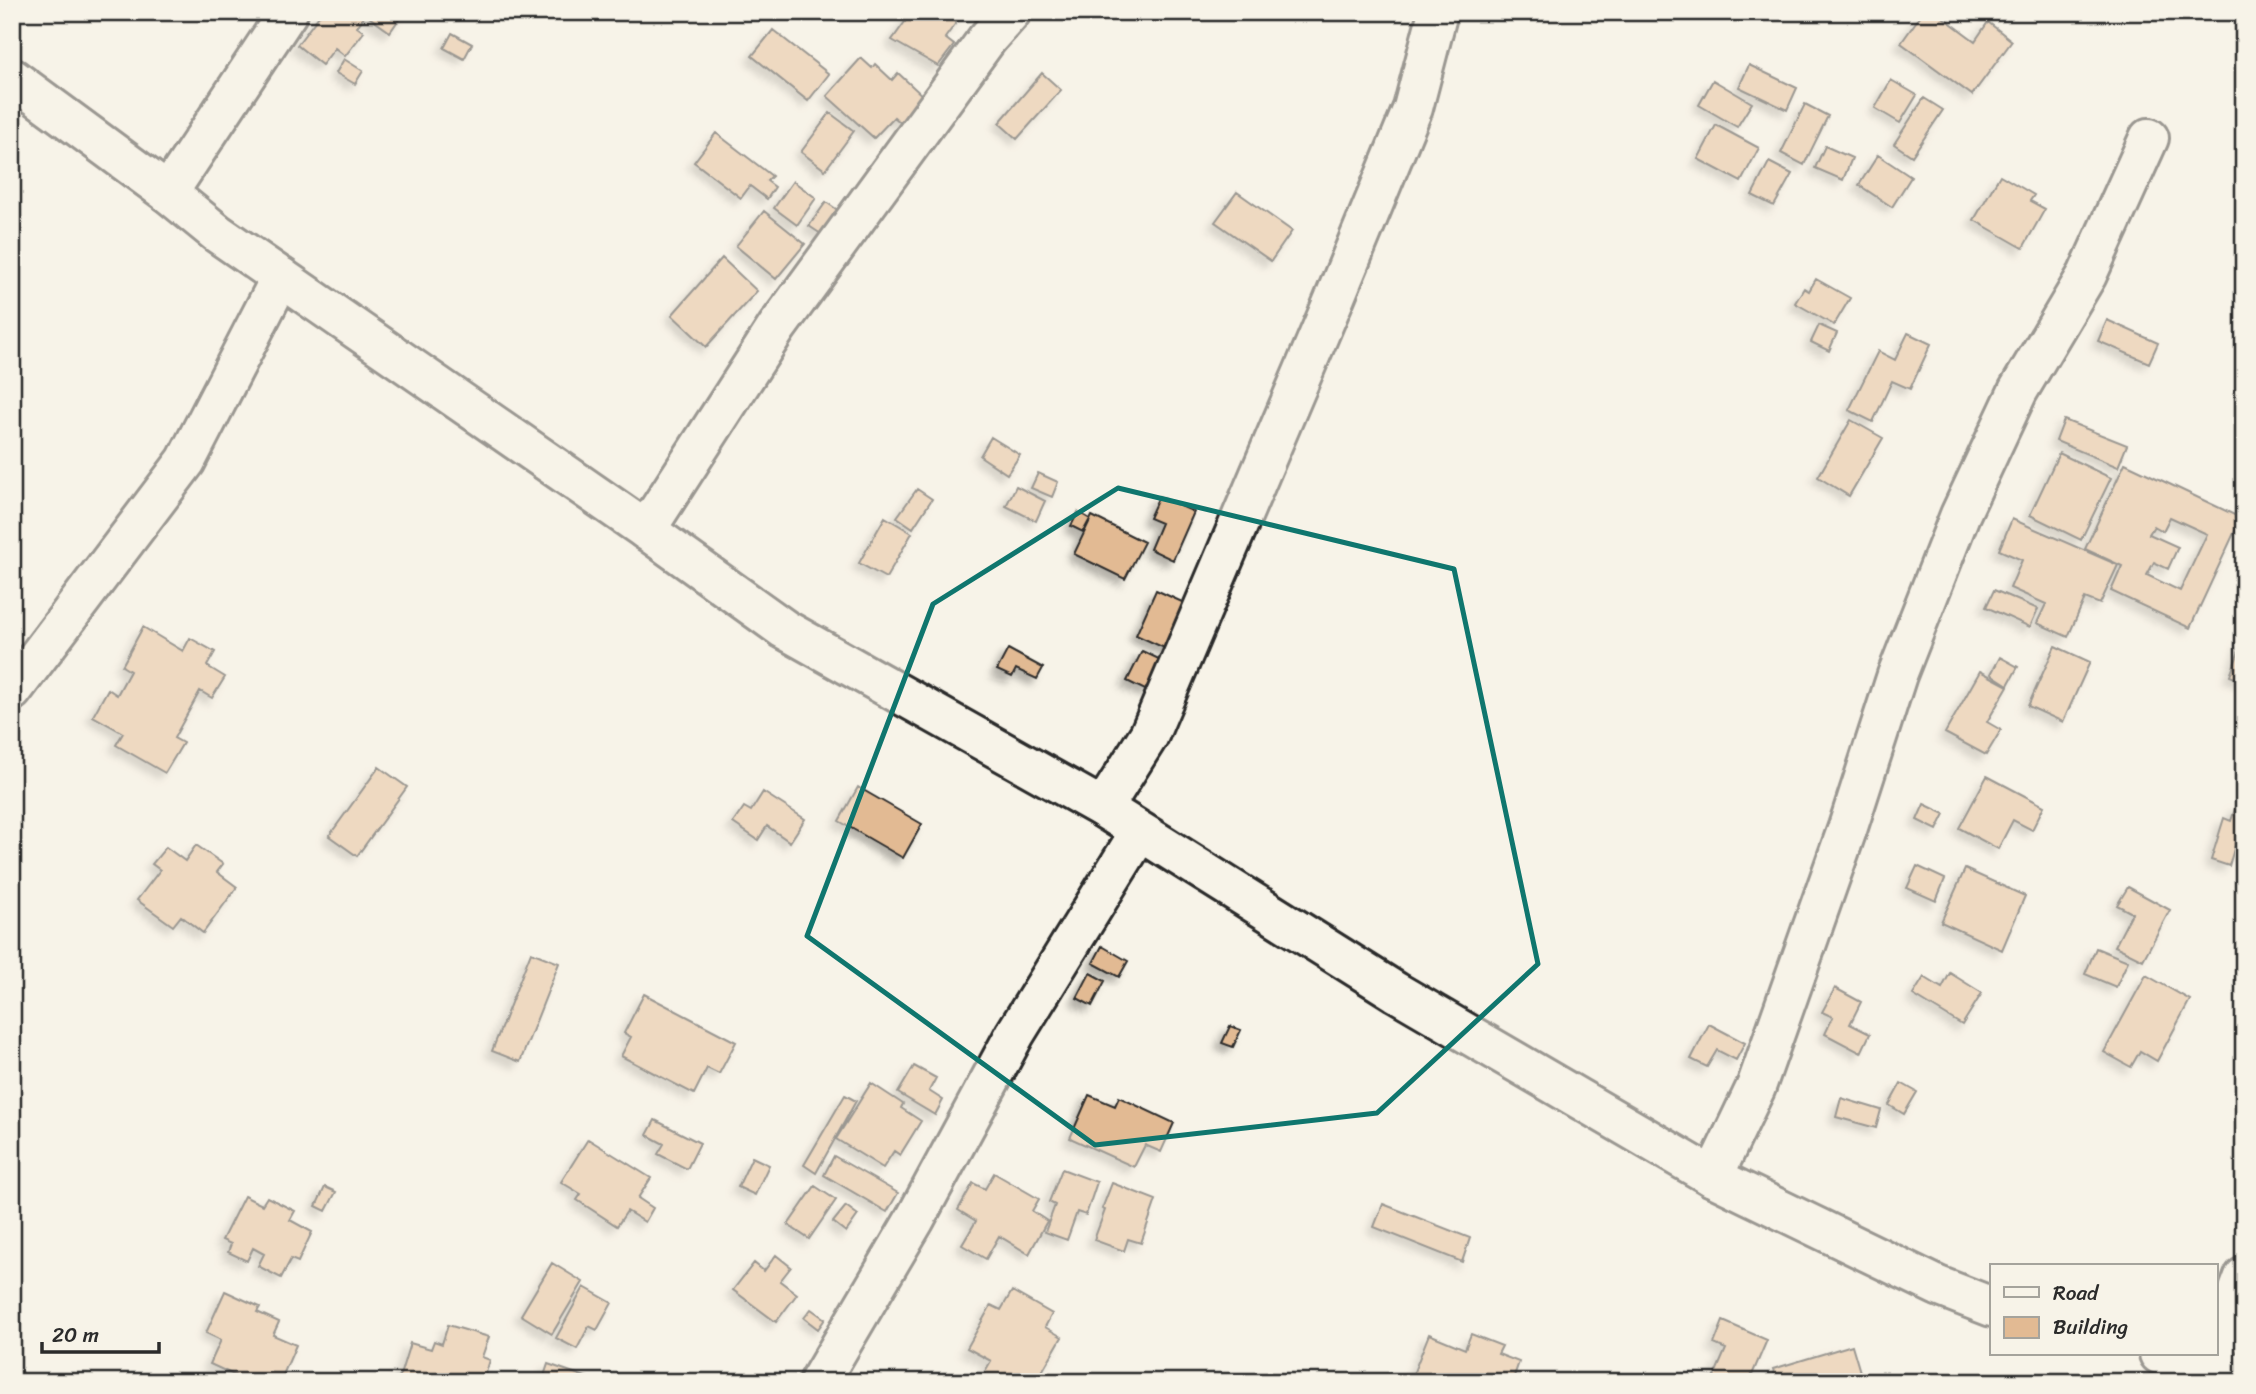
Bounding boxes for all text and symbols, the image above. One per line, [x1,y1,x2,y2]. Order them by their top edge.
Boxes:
legend [1990,1264,2218,1356]
text: Road [2053,1274,2100,1312]
text: Building [2053,1308,2129,1346]
scale bar [42,1310,159,1354]
text: 20 m [52,1316,99,1354]

